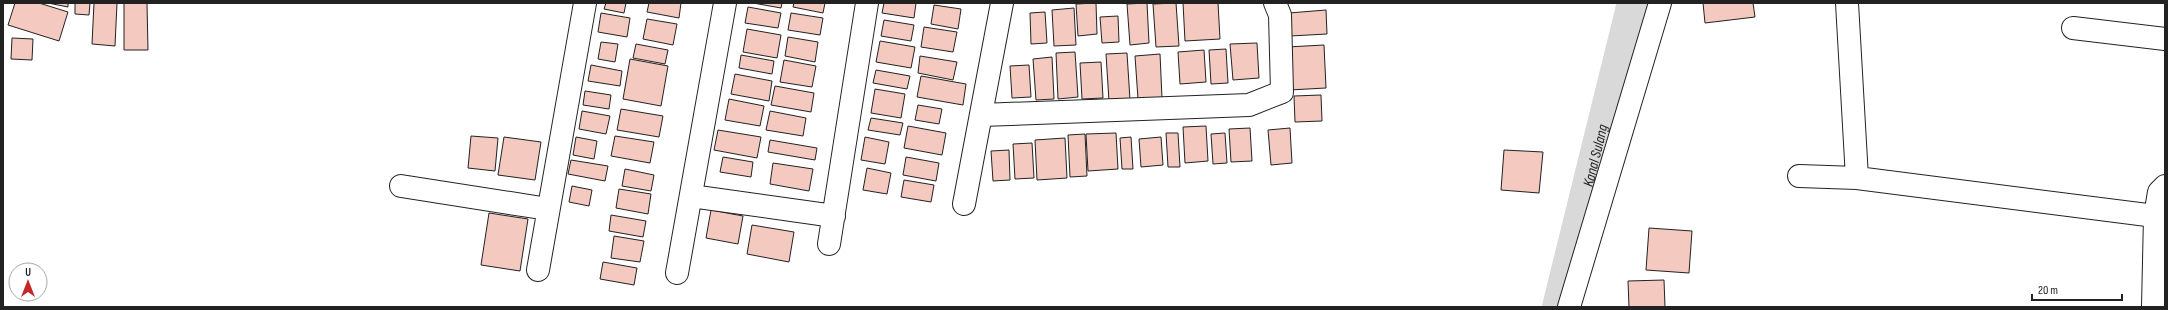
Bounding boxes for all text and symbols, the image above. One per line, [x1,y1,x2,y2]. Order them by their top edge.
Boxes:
water label: Kanal Sulang [1579,122,1612,189]
north arrow [8,262,48,302]
text: U [25,266,31,279]
scale bar [2032,276,2122,302]
text: 20 m [2038,283,2058,298]

